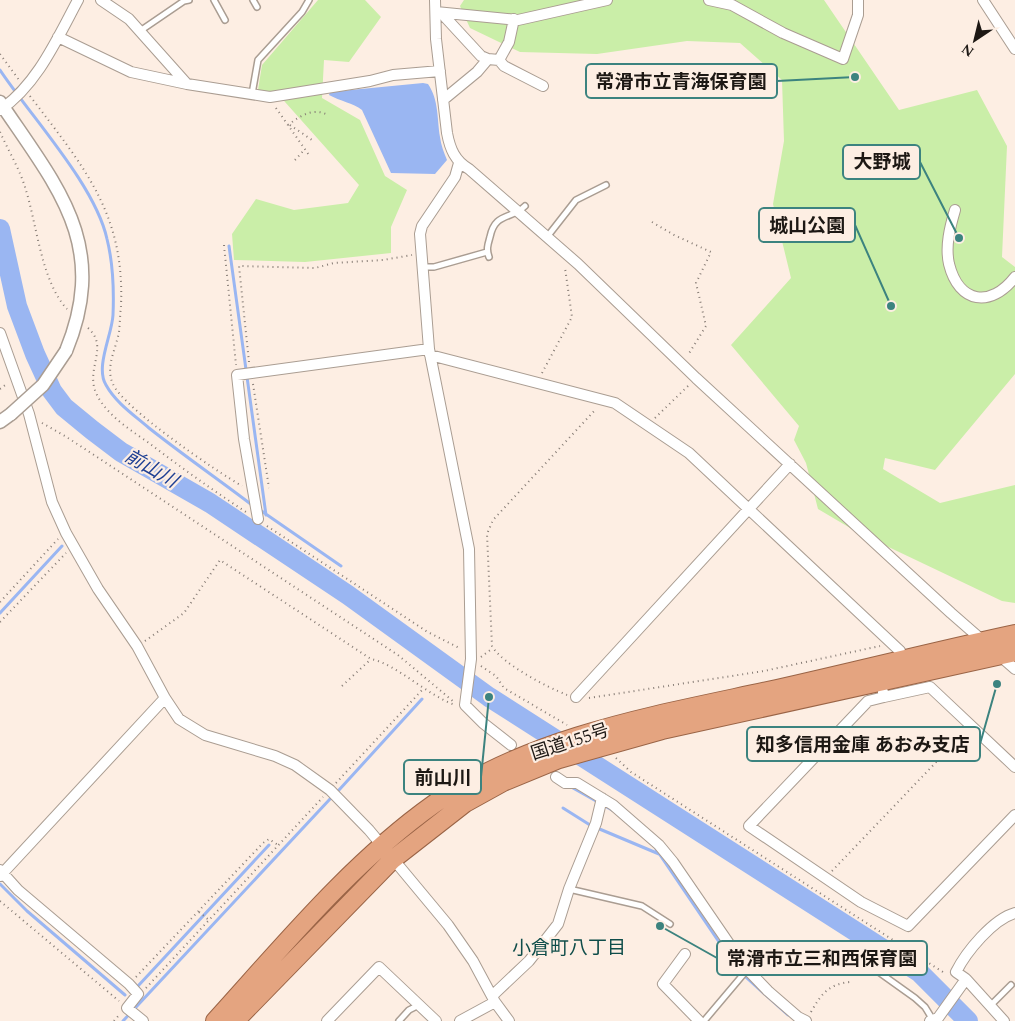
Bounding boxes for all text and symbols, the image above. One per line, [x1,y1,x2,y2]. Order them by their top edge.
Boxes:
north arrow [950,15,1000,65]
text: N [957,38,979,62]
callout: 常滑市立青海保育園 [586,64,777,98]
text: 常滑市立青海保育園 [595,68,767,97]
callout: 大野城 [843,145,920,179]
text: 大野城 [853,148,911,177]
callout: 城山公園 [759,208,855,242]
text: 城山公園 [769,212,845,241]
water label: 前山川 [119,442,185,497]
street label: 国道155号 [527,717,613,767]
callout: 知多信用金庫 あおみ支店 [747,727,980,761]
text: 知多信用金庫 あおみ支店 [756,731,970,760]
callout: 前山川 [404,760,481,794]
text: 前山川 [414,764,472,793]
district label: 小倉町八丁目 [512,934,626,963]
callout: 常滑市立三和西保育園 [717,941,927,975]
text: 常滑市立三和西保育園 [727,945,917,974]

